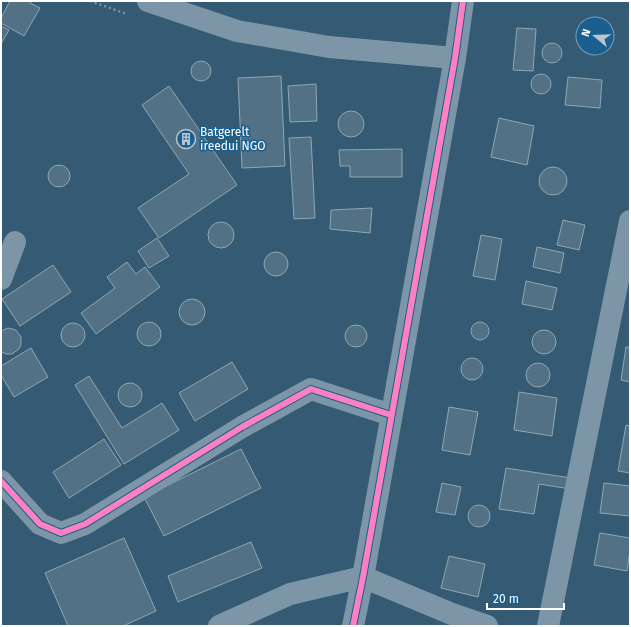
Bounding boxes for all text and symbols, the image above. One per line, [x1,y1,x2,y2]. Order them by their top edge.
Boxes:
north arrow [575,16,615,56]
text: N [579,27,593,38]
place label: Batgerelt ireedui NGO [200,125,266,153]
building icon: Batgerelt ireedui NGO [175,128,197,150]
scale bar [487,585,564,611]
text: 20 m [493,592,519,606]

